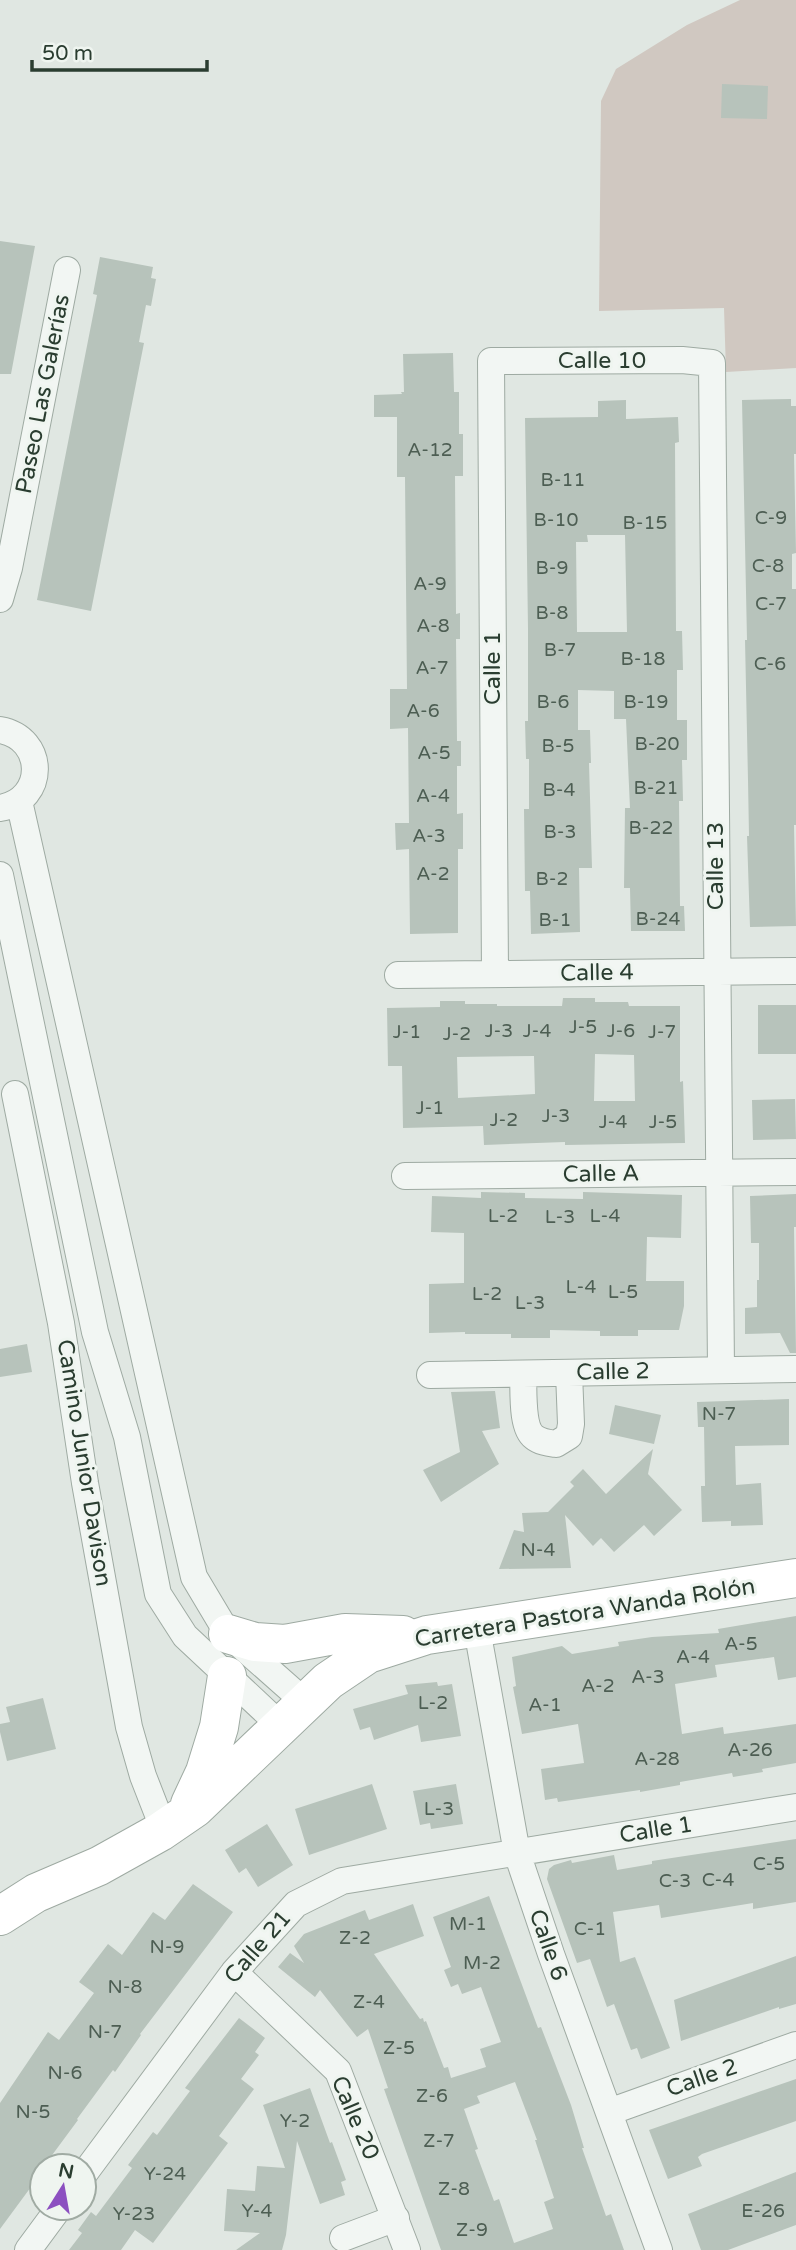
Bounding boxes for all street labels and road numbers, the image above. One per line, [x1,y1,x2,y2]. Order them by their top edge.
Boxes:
street label: Paseo Las Galerías [10,292,76,496]
street label: Calle 10 [558,347,646,375]
street label: Calle 1 [479,631,507,705]
street label: Calle 13 [702,822,730,910]
street label: Calle 4 [560,958,634,988]
street label: Calle A [562,1159,640,1189]
street label: Camino Junior Davison [51,1338,117,1588]
street label: Calle 2 [576,1357,650,1387]
street label: Carretera Pastora Wanda Rolón [413,1572,757,1654]
street label: Calle 1 [617,1810,695,1850]
street label: Calle 21 [218,1905,298,1989]
street label: Calle 6 [523,1906,573,1984]
street label: Calle 2 [663,2053,741,2103]
street label: Calle 20 [325,2072,385,2164]

